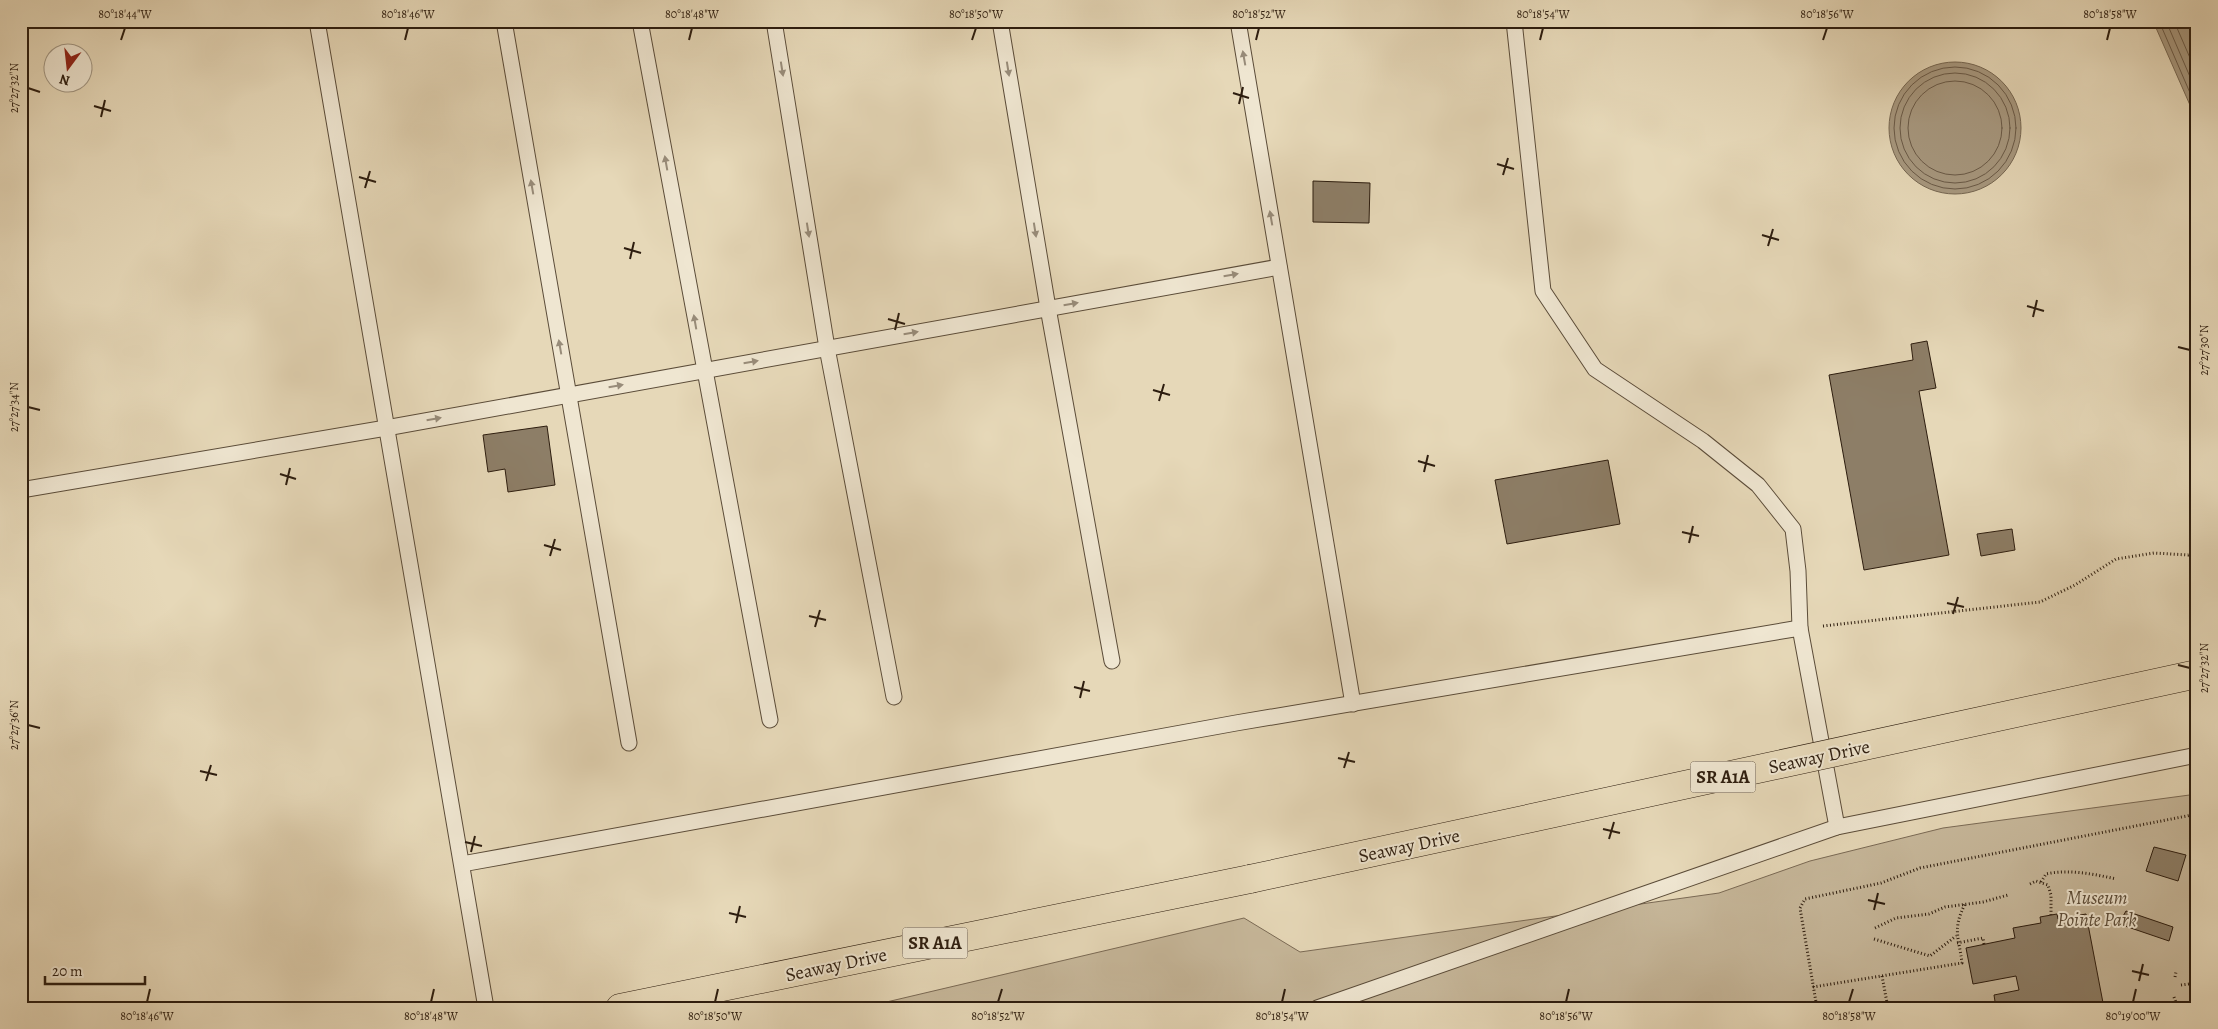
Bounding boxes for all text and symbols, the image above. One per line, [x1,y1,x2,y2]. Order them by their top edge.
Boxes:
text: 80°18'44"W [98,6,153,22]
text: 80°18'46"W [381,6,436,22]
text: 80°18'48"W [665,6,720,22]
text: 80°18'50"W [949,6,1004,22]
text: 80°18'52"W [1232,6,1287,22]
text: 80°18'54"W [1516,6,1570,22]
text: 80°18'56"W [1800,6,1854,22]
text: 80°18'58"W [2083,6,2138,22]
north arrow [42,42,92,92]
one-way arrow [1240,50,1248,66]
one-way arrow [778,62,786,78]
one-way arrow [1005,62,1013,78]
text: 27°27'32"N [6,63,22,113]
text: N [57,70,72,91]
one-way arrow [662,155,670,170]
one-way arrow [528,178,536,194]
one-way arrow [1267,210,1275,226]
one-way arrow [804,222,812,238]
one-way arrow [1031,222,1039,238]
one-way arrow [1224,271,1240,279]
one-way arrow [1064,300,1079,308]
one-way arrow [690,314,698,330]
text: 27°27'30"N [2196,324,2212,375]
one-way arrow [904,328,920,336]
one-way arrow [556,338,564,354]
one-way arrow [744,357,760,365]
text: 27°27'34"N [6,382,22,432]
one-way arrow [609,382,625,390]
one-way arrow [427,415,443,423]
text: 27°27'32"N [2196,643,2212,693]
text: 27°27'36"N [6,700,22,750]
street label: Seaway Drive [1766,734,1872,780]
road number: SR A1A [1690,762,1756,792]
street label: Seaway Drive [1356,823,1462,869]
park label: Museum Pointe Park [2057,885,2137,933]
road number: SR A1A [902,928,968,958]
street label: Seaway Drive [783,942,889,988]
scale bar [45,954,145,986]
text: 20 m [52,961,83,981]
text: 80°18'46"W [120,1008,175,1024]
text: 80°18'48"W [404,1008,459,1024]
text: 80°18'50"W [688,1008,743,1024]
text: 80°18'52"W [971,1008,1026,1024]
text: 80°18'54"W [1255,1008,1309,1024]
text: 80°18'56"W [1539,1008,1593,1024]
text: 80°18'58"W [1822,1008,1877,1024]
text: 80°19'00"W [2105,1008,2161,1024]

